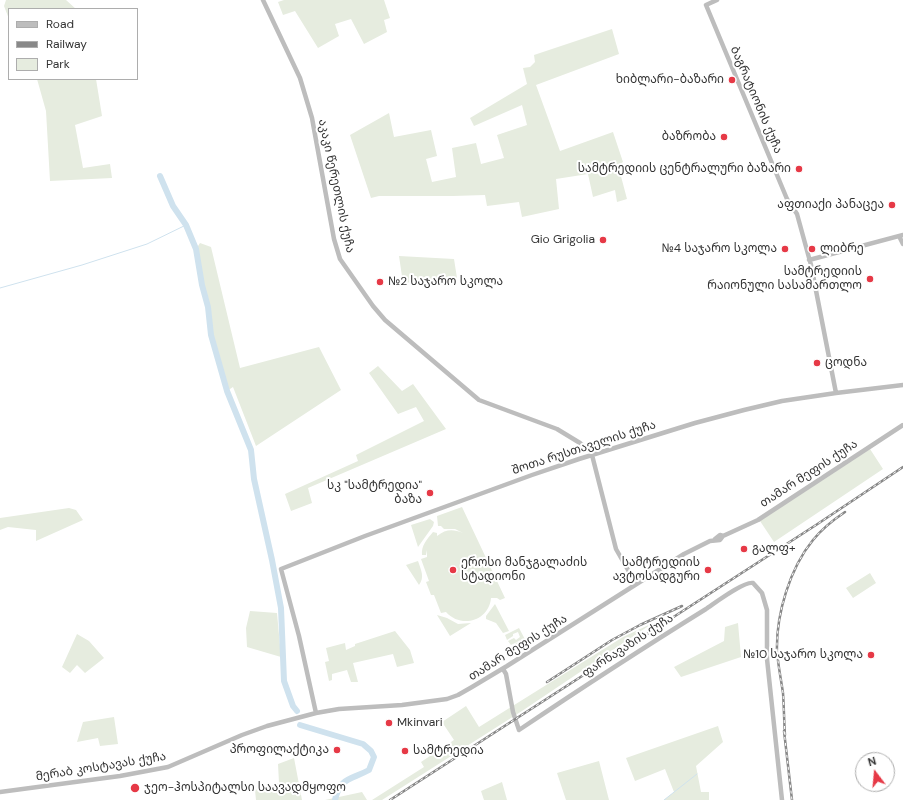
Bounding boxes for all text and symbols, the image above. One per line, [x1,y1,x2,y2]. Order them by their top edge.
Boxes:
legend [8,8,138,80]
text: Road [46,16,74,32]
text: Railway [46,36,87,52]
street label: ბაგრატიონის ქუჩა [727,44,785,156]
text: Park [46,56,70,72]
place label: ხიბლარი-ბაზარი [616,73,724,87]
marker: ხიბლარი-ბაზარი [727,75,737,85]
street label: აკაკი წერეთლის ქუჩა [315,118,357,254]
place label: ბაზრობა [662,130,716,144]
marker: ბაზრობა [719,132,729,142]
place label: სამტრედიის ცენტრალური ბაზარი [578,162,791,176]
marker: სამტრედიის ცენტრალური ბაზარი [794,164,804,174]
place label: აფთიაქი პანაცეა [777,198,884,212]
marker: აფთიაქი პანაცეა [887,200,897,210]
place label: Gio Grigolia [531,233,595,247]
marker: Gio Grigolia [598,235,608,245]
place label: №4 საჯარო სკოლა [662,242,777,256]
place label: ლიბრე [820,242,864,256]
marker: №4 საჯარო სკოლა [780,244,790,254]
marker: ლიბრე [807,244,817,254]
place label: სამტრედიის რაიონული სასამართლო [707,265,862,293]
marker: სამტრედიის რაიონული სასამართლო [865,274,875,284]
place label: №2 საჯარო სკოლა [388,275,503,289]
marker: №2 საჯარო სკოლა [375,277,385,287]
place label: ცოდნა [825,356,867,370]
marker: ცოდნა [812,358,822,368]
street label: შოთა რუსთაველის ქუჩა [510,418,658,478]
street label: თამარ მეფის ქუჩა [757,437,861,511]
place label: სკ "სამტრედია" ბაზა [327,479,422,507]
marker: სკ "სამტრედია" ბაზა [425,488,435,498]
place label: გალფ+ [752,542,795,556]
marker: გალფ+ [739,544,749,554]
place label: ეროსი მანჯგალაძის სტადიონი [461,556,587,584]
place label: სამტრედიის ავტოსადგური [613,556,700,584]
marker: ეროსი მანჯგალაძის სტადიონი [448,565,458,575]
marker: სამტრედიის ავტოსადგური [703,565,713,575]
street label: ფარნავაზის ქუჩა [580,611,676,681]
street label: თამარ მეფის ქუჩა [466,612,570,684]
place label: №10 საჯარო სკოლა [743,648,863,662]
marker: №10 საჯარო სკოლა [866,650,876,660]
place label: Mkinvari [397,716,443,730]
marker: Mkinvari [384,718,394,728]
place label: პროფილაქტიკა [230,743,329,757]
place label: სამტრედია [413,744,484,758]
marker: პროფილაქტიკა [332,745,342,755]
marker: სამტრედია [400,746,410,756]
street label: მერაბ კოსტავას ქუჩა [35,750,167,784]
north arrow [855,752,895,792]
text: N [866,754,878,769]
place label: ჯეო-ჰოსპიტალსი საავადმყოფო [144,781,346,795]
marker: ჯეო-ჰოსპიტალსი საავადმყოფო [129,782,141,794]

